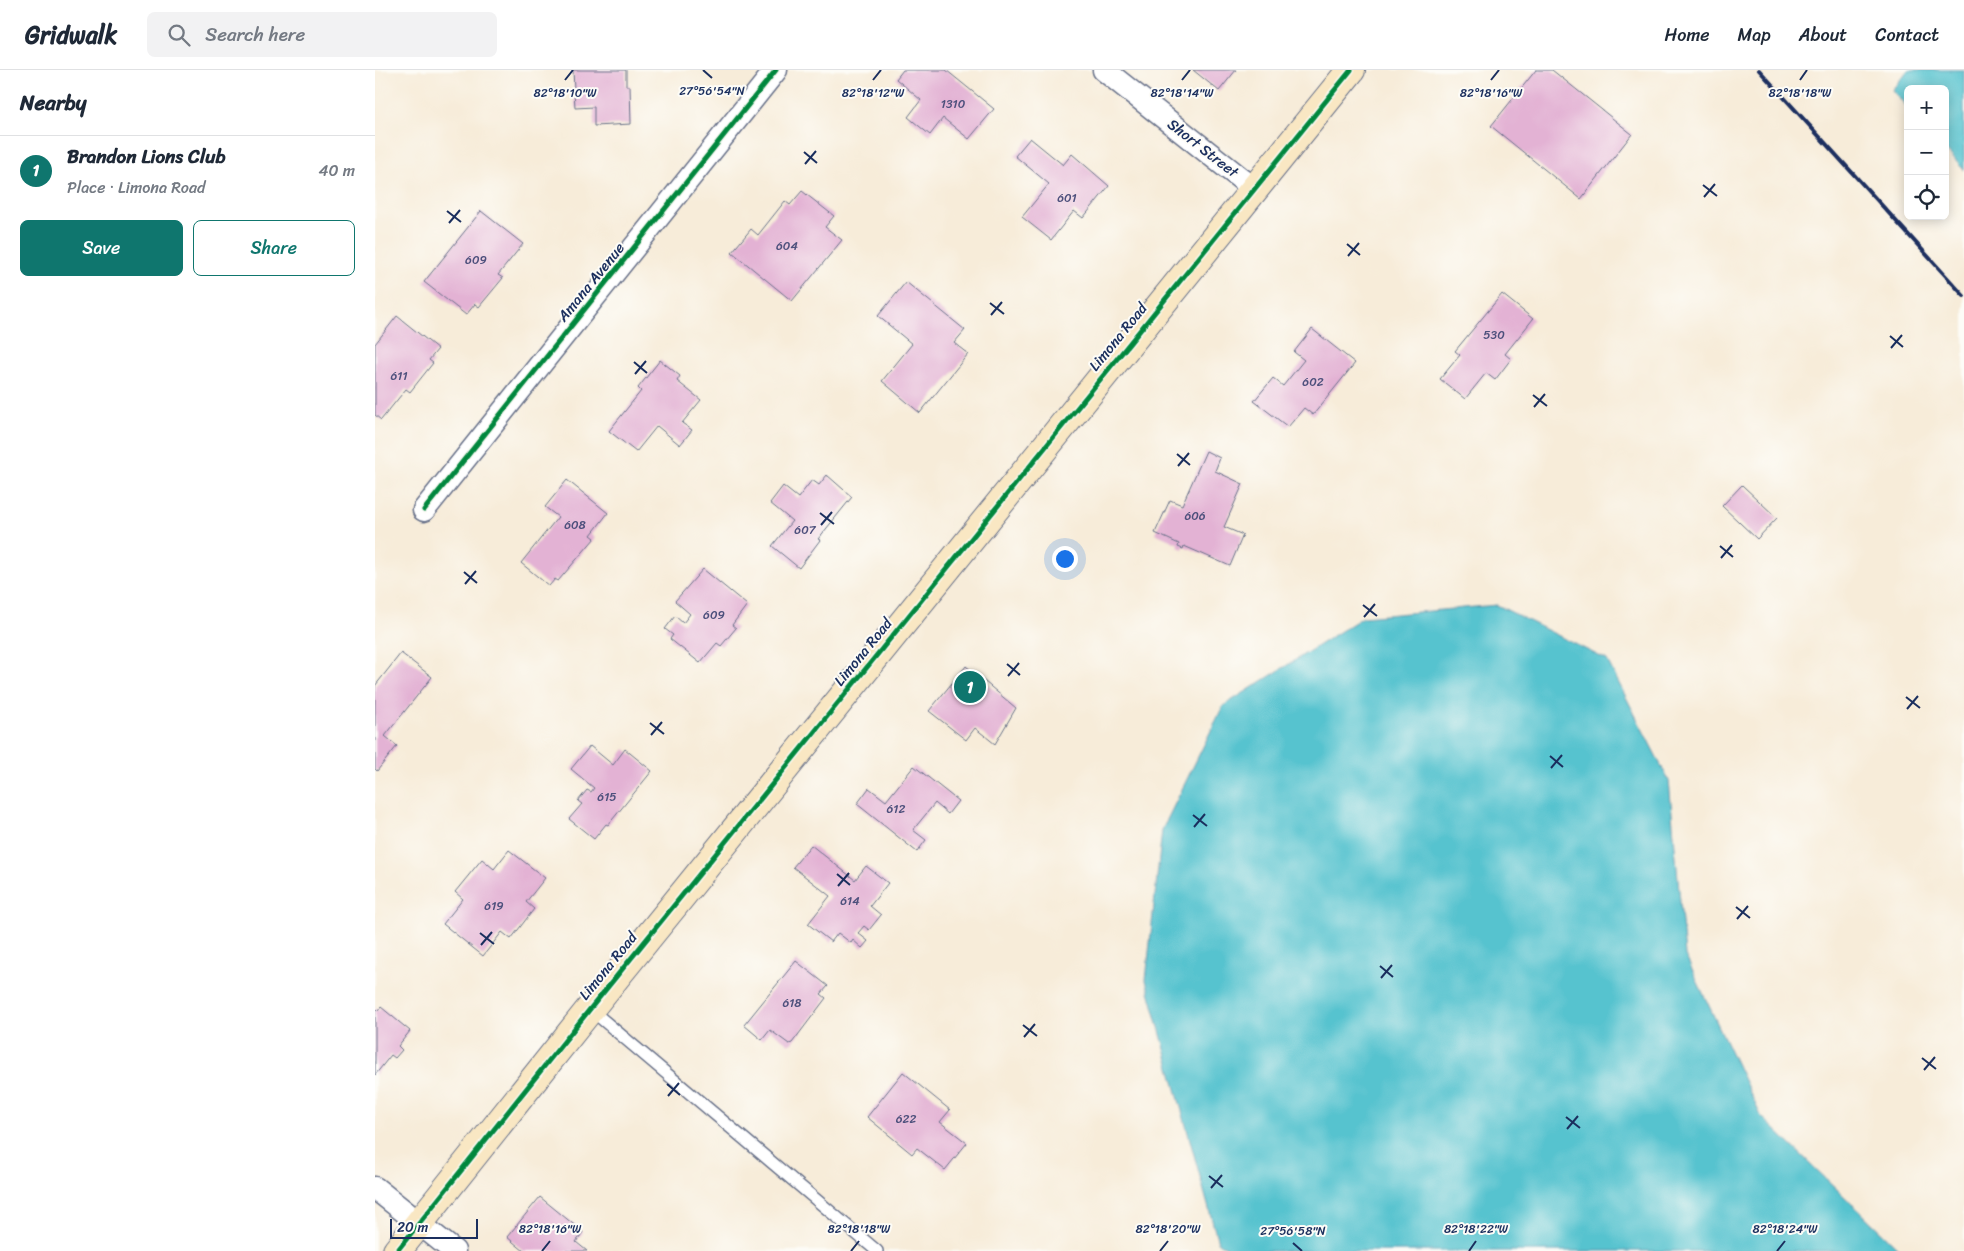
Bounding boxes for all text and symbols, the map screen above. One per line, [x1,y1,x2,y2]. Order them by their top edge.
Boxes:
search box [147,12,497,57]
text: Gridwalk [25,14,117,56]
text: Search here [205,18,305,51]
text: Home [1665,19,1710,51]
text: Map [1738,19,1771,51]
text: About [1799,19,1847,51]
text: Contact [1875,19,1939,51]
icon: search [165,21,193,49]
text: 27°56'54"N [679,80,746,102]
text: 82°18'10"W [533,82,597,104]
text: 82°18'12"W [842,82,905,104]
text: 82°18'14"W [1150,82,1214,104]
text: 82°18'16"W [1460,82,1523,104]
text: 82°18'18"W [1769,82,1832,104]
text: Nearby [20,84,86,122]
map controls [1904,85,1949,220]
button: + [1904,85,1949,130]
house number: 1310 [941,93,966,115]
street label: Short Street [1162,112,1245,185]
button: − [1904,130,1949,175]
text: Brandon Lions Club [67,140,226,173]
text: 1 [33,156,39,185]
text: 40 m [318,156,355,185]
text: Place · Limona Road [67,173,205,202]
button: locate [1904,175,1949,220]
house number: 601 [1057,187,1077,209]
button: Save [20,220,183,276]
button: Share [193,220,355,276]
house number: 604 [776,235,798,257]
street label: Amana Avenue [550,236,632,328]
house number: 609 [465,249,487,271]
street label: Limona Road [1082,296,1155,377]
house number: 530 [1483,324,1505,346]
house number: 611 [390,365,408,387]
house number: 602 [1302,371,1324,393]
house number: 606 [1184,505,1206,527]
house number: 608 [564,514,586,536]
house number: 607 [794,519,817,541]
your location [1052,546,1078,572]
house number: 609 [703,604,725,626]
street label: Limona Road [827,611,900,692]
pin: 1 [954,668,986,706]
house number: 615 [597,786,617,808]
house number: 612 [887,798,906,820]
house number: 614 [840,890,860,912]
house number: 619 [484,895,504,917]
street label: Limona Road [572,925,645,1006]
house number: 618 [782,992,802,1014]
house number: 622 [896,1108,916,1130]
text: 20 m [397,1215,428,1240]
scale bar [390,1216,477,1239]
text: 82°18'16"W [519,1218,582,1240]
text: 82°18'18"W [828,1218,891,1240]
text: 82°18'20"W [1136,1218,1201,1240]
text: 82°18'22"W [1444,1218,1509,1240]
text: 82°18'24"W [1753,1218,1818,1240]
text: 27°56'58"N [1260,1220,1326,1242]

